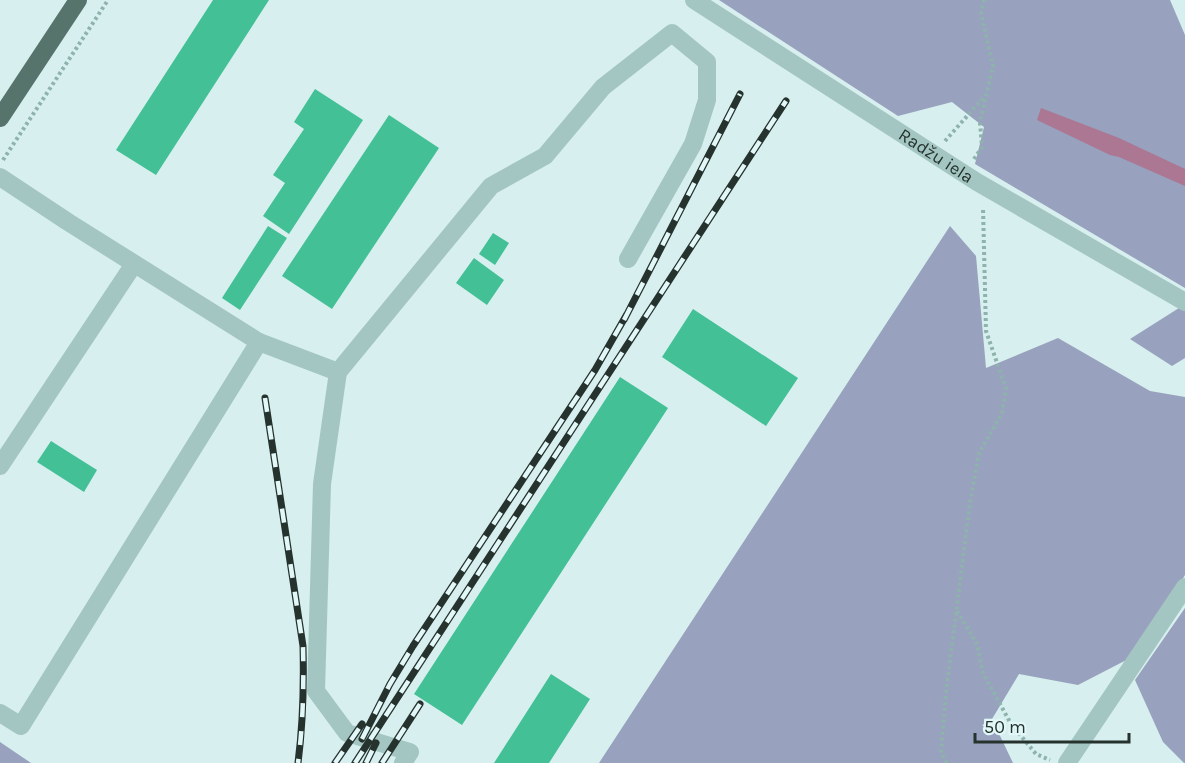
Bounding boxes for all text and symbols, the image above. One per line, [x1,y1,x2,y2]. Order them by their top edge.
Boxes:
street label: Radžu iela [895,124,978,188]
scale bar [975,706,1130,744]
text: 50 m [984,716,1026,738]

